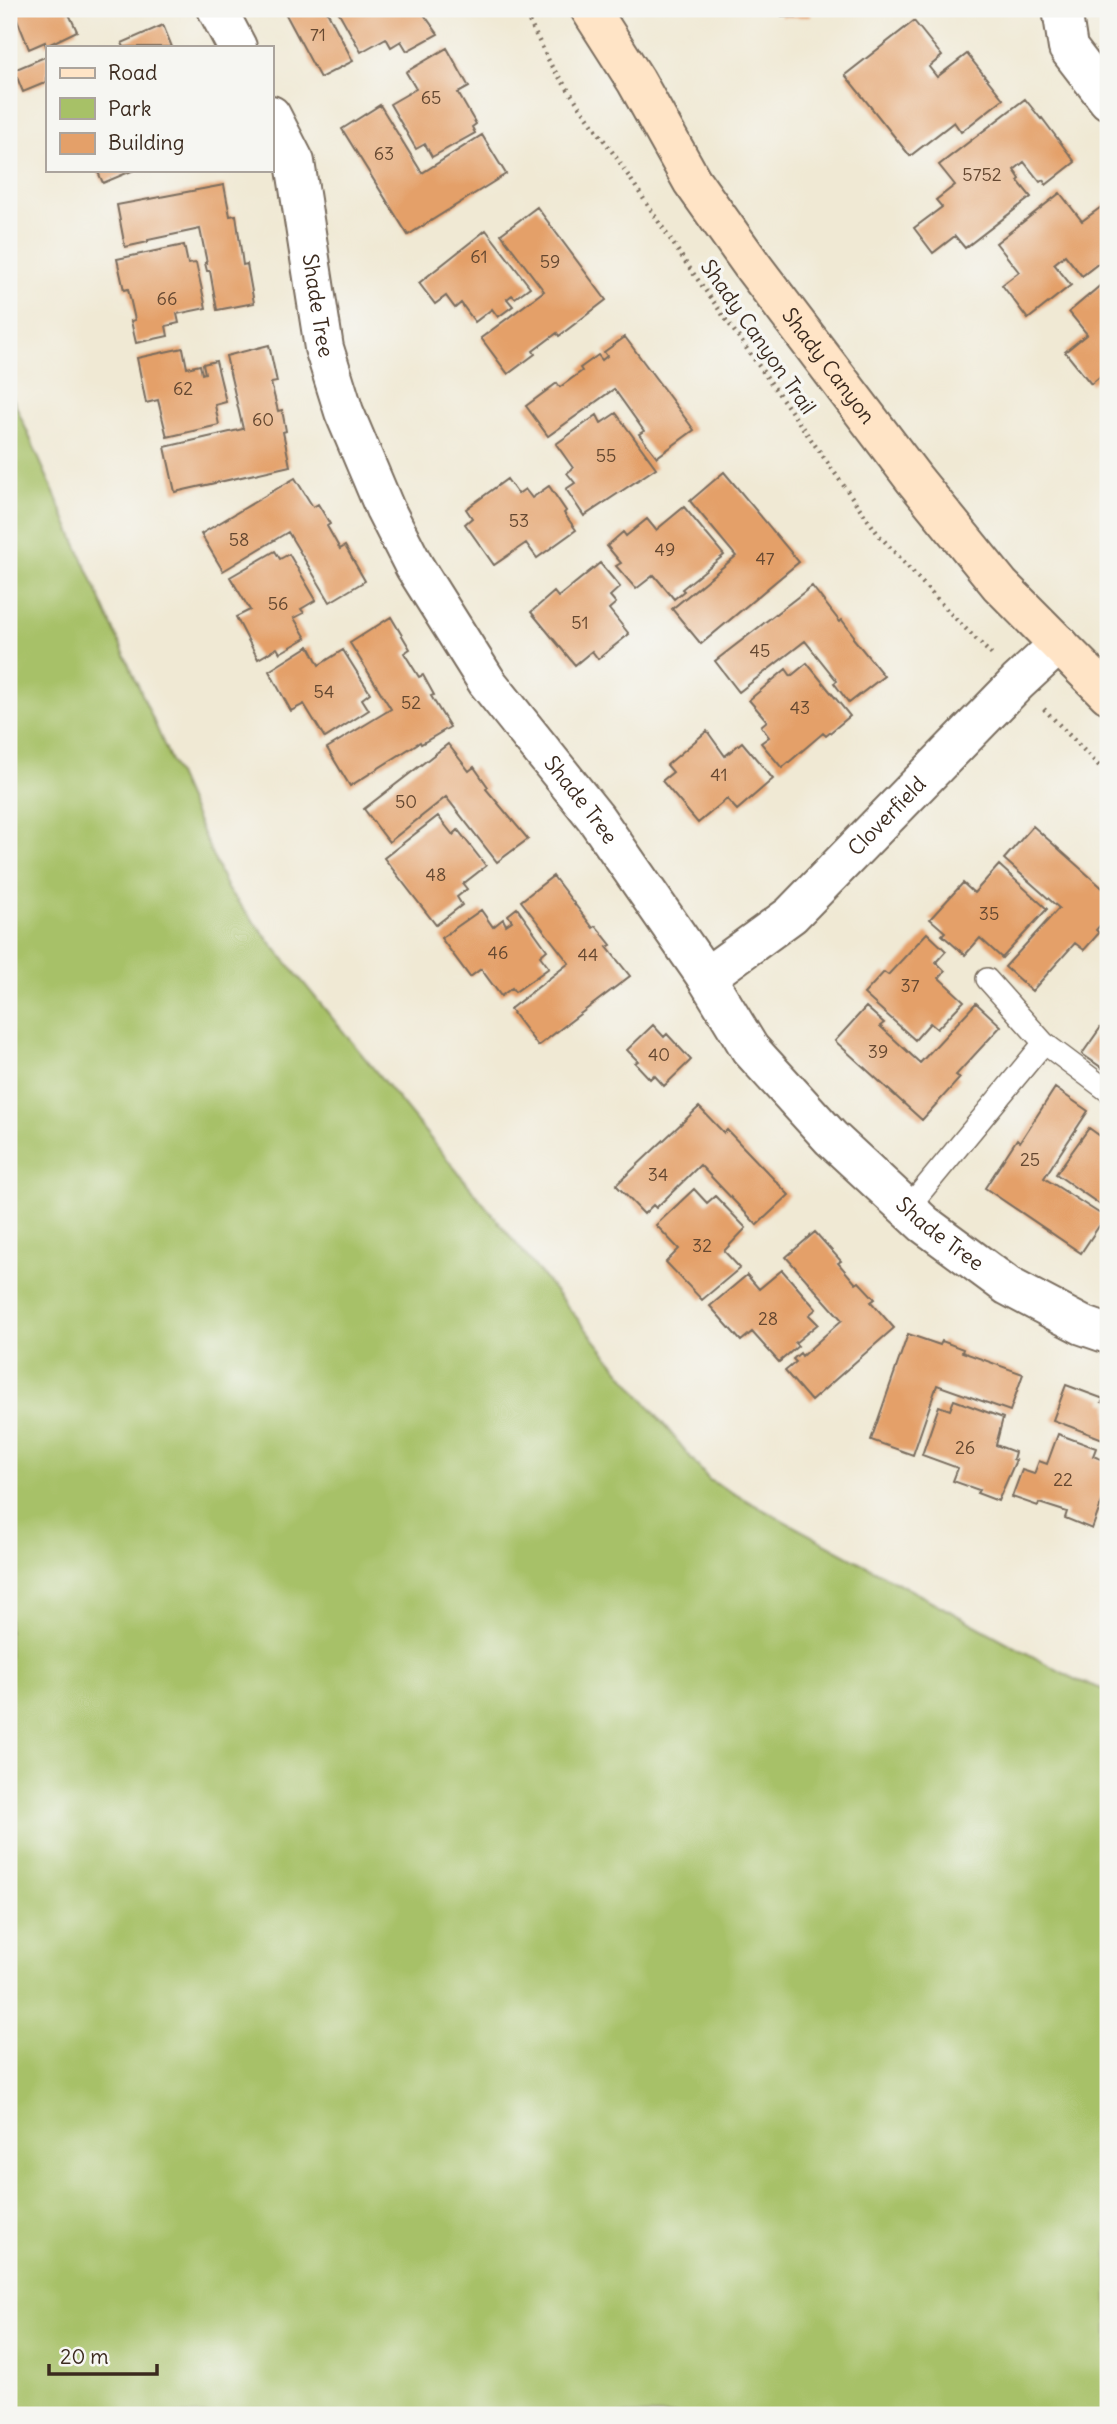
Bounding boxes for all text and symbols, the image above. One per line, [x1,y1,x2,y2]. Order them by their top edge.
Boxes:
house number: 71 [310,23,326,46]
legend [46,46,273,172]
text: Road [108,59,157,86]
house number: 65 [421,86,441,109]
text: Park [108,95,151,122]
text: Building [108,129,184,156]
house number: 63 [374,142,394,165]
house number: 5752 [962,163,1002,186]
house number: 61 [470,245,488,268]
house number: 59 [540,250,560,273]
street label: Shade Tree [296,252,340,361]
street label: Shady Canyon Trail [695,254,822,419]
house number: 66 [157,287,177,310]
street label: Shady Canyon [776,302,881,429]
house number: 62 [173,377,193,400]
house number: 60 [252,408,274,431]
house number: 55 [596,444,616,467]
house number: 53 [509,509,529,532]
house number: 58 [229,528,249,551]
house number: 49 [655,538,675,561]
house number: 47 [755,547,775,570]
house number: 56 [268,592,288,615]
house number: 51 [571,611,589,634]
house number: 45 [750,639,770,662]
house number: 54 [314,680,334,703]
house number: 52 [401,691,421,714]
house number: 43 [790,696,810,719]
street label: Shade Tree [538,750,624,849]
house number: 41 [710,763,728,786]
street label: Cloverfield [842,771,932,861]
house number: 50 [395,790,417,813]
house number: 48 [426,863,446,886]
house number: 35 [979,902,999,925]
house number: 46 [488,941,508,964]
house number: 44 [578,943,598,966]
house number: 37 [900,974,920,997]
house number: 39 [868,1040,888,1063]
house number: 40 [648,1043,670,1066]
house number: 25 [1020,1148,1040,1171]
house number: 34 [648,1163,668,1186]
street label: Shade Tree [890,1191,989,1277]
house number: 32 [692,1234,712,1257]
house number: 28 [758,1307,778,1330]
house number: 26 [955,1436,975,1459]
house number: 22 [1053,1468,1073,1491]
scale bar [49,2333,158,2377]
text: 20 m [60,2343,109,2370]

